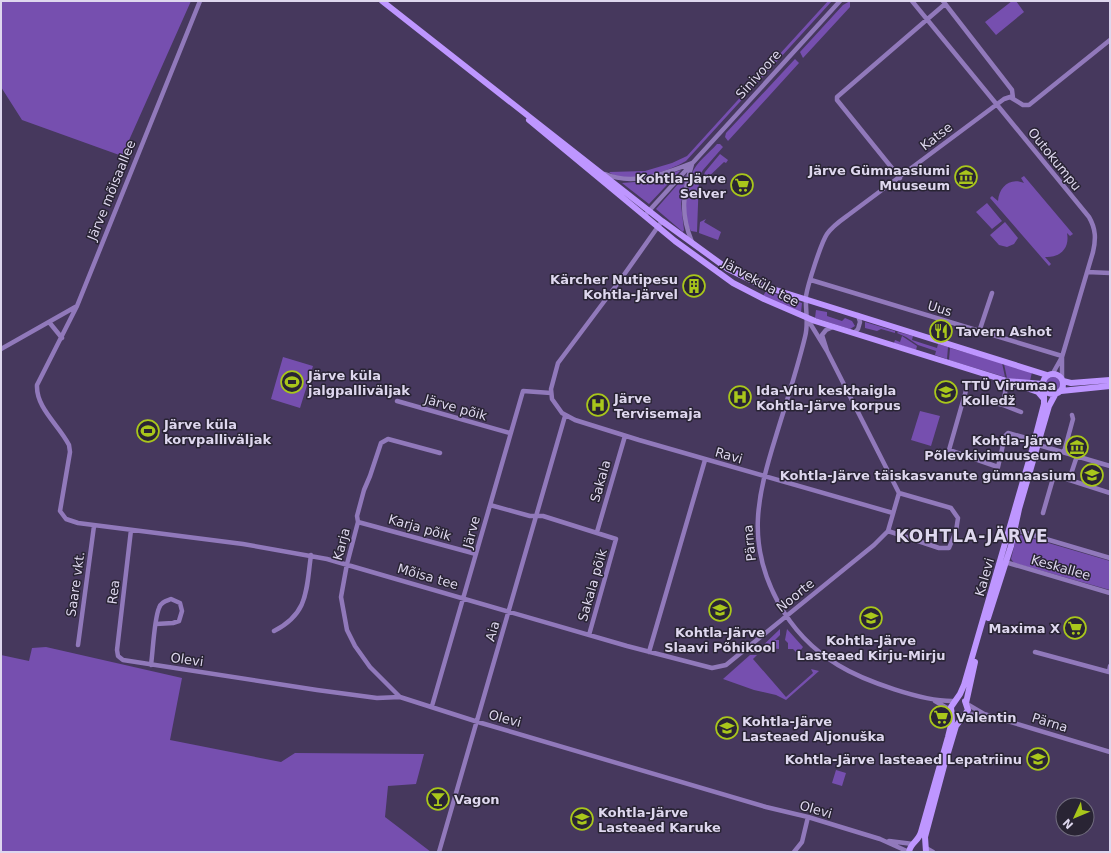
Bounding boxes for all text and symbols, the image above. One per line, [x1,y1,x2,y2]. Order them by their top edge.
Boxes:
street label: Sinivoore [733,47,784,102]
street label: Katse [917,119,955,153]
street label: Outokumpu [1025,125,1084,194]
street label: Järve mõisaallee [84,138,138,244]
place label: Järve Gümnaasiumi Muuseum [807,163,950,193]
museum icon: Järve Gümnaasiumi Muuseum [953,164,979,190]
place label: Kohtla-Järve Selver [636,171,727,201]
supermarket icon: Kohtla-Järve Selver [729,172,755,198]
street label: Järveküla tee [719,255,802,310]
place label: Kärcher Nutipesu Kohtla-Järvel [550,272,678,302]
building icon: Kärcher Nutipesu Kohtla-Järvel [681,273,707,299]
street label: Uus [926,298,954,319]
restaurant icon: Tavern Ashot [928,318,954,344]
place label: Tavern Ashot [956,324,1052,339]
place label: Järve küla jalgpalliväljak [307,368,410,398]
sports icon: Järve küla jalgpalliväljak [279,369,305,395]
place label: TTÜ Virumaa Kolledž [962,378,1056,408]
school or university icon: TTÜ Virumaa Kolledž [933,379,959,405]
place label: Ida-Viru keskhaigla Kohtla-Järve korpus [756,383,901,413]
hospital icon: Ida-Viru keskhaigla Kohtla-Järve korpus [727,384,753,410]
street label: Järve põik [422,391,489,424]
place label: Järve Tervisemaja [613,391,701,421]
hospital icon: Järve Tervisemaja [585,392,611,418]
place label: Järve küla korvpalliväljak [163,417,271,447]
sports icon: Järve küla korvpalliväljak [135,418,161,444]
place label: Kohtla-Järve Põlevkivimuuseum [924,433,1062,463]
museum icon: Kohtla-Järve Põlevkivimuuseum [1064,434,1090,460]
street label: Ravi [713,444,744,467]
street label: Sakala [587,458,614,504]
school or university icon: Kohtla-Järve täiskasvanute gümnaasium [1079,462,1105,488]
place label: Kohtla-Järve täiskasvanute gümnaasium [780,468,1076,483]
street label: Karja põik [387,511,453,544]
street label: Järve [460,514,483,551]
street label: Pärna [740,524,759,562]
district label: KOHTLA-JÄRVE [895,525,1049,546]
street label: Karja [330,526,353,562]
street label: Sakala põik [575,547,610,623]
street label: Saare vkt. [63,550,88,618]
street label: Keskallee [1029,552,1092,583]
street label: Kalevi [972,556,997,598]
street label: Mõisa tee [396,561,460,592]
street label: Noorte [773,576,817,615]
street label: Rea [105,579,122,605]
school or university icon: Kohtla-Järve Slaavi Põhikool [707,597,733,623]
school or university icon: Kohtla-Järve Lasteaed Kirju-Mirju [858,605,884,631]
supermarket icon: Maxima X [1062,615,1088,641]
street label: Aia [482,619,503,643]
place label: Maxima X [989,621,1060,636]
place label: Kohtla-Järve Slaavi Põhikool [664,625,776,655]
place label: Kohtla-Järve Lasteaed Kirju-Mirju [797,633,945,663]
street label: Olevi [169,650,204,669]
supermarket icon: Valentin [928,704,954,730]
street label: Olevi [487,707,523,730]
place label: Valentin [956,710,1017,725]
street label: Pärna [1030,710,1070,735]
place label: Kohtla-Järve Lasteaed Aljonuška [742,714,885,744]
school or university icon: Kohtla-Järve Lasteaed Aljonuška [714,715,740,741]
school or university icon: Kohtla-Järve lasteaed Lepatriinu [1025,746,1051,772]
place label: Kohtla-Järve lasteaed Lepatriinu [785,752,1022,767]
bar icon: Vagon [425,786,451,812]
place label: Vagon [454,792,500,807]
north arrow [1055,797,1095,837]
street label: Olevi [798,798,834,821]
place label: Kohtla-Järve Lasteaed Karuke [598,805,721,835]
school or university icon: Kohtla-Järve Lasteaed Karuke [569,806,595,832]
text: N [1060,816,1076,831]

